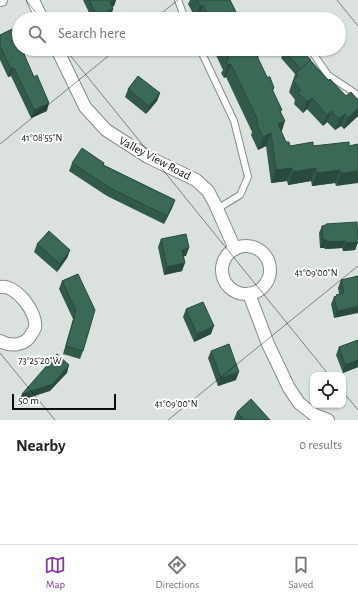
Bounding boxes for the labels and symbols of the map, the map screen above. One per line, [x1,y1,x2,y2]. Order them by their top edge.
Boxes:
text: 41°08'55"N [22,133,62,143]
street label: Valley View Road [117,134,193,183]
text: 41°09'00"N [294,268,338,278]
text: 73°25'20"W [18,356,62,366]
scale bar [12,392,116,411]
text: 41°09'00"N [154,399,198,409]

